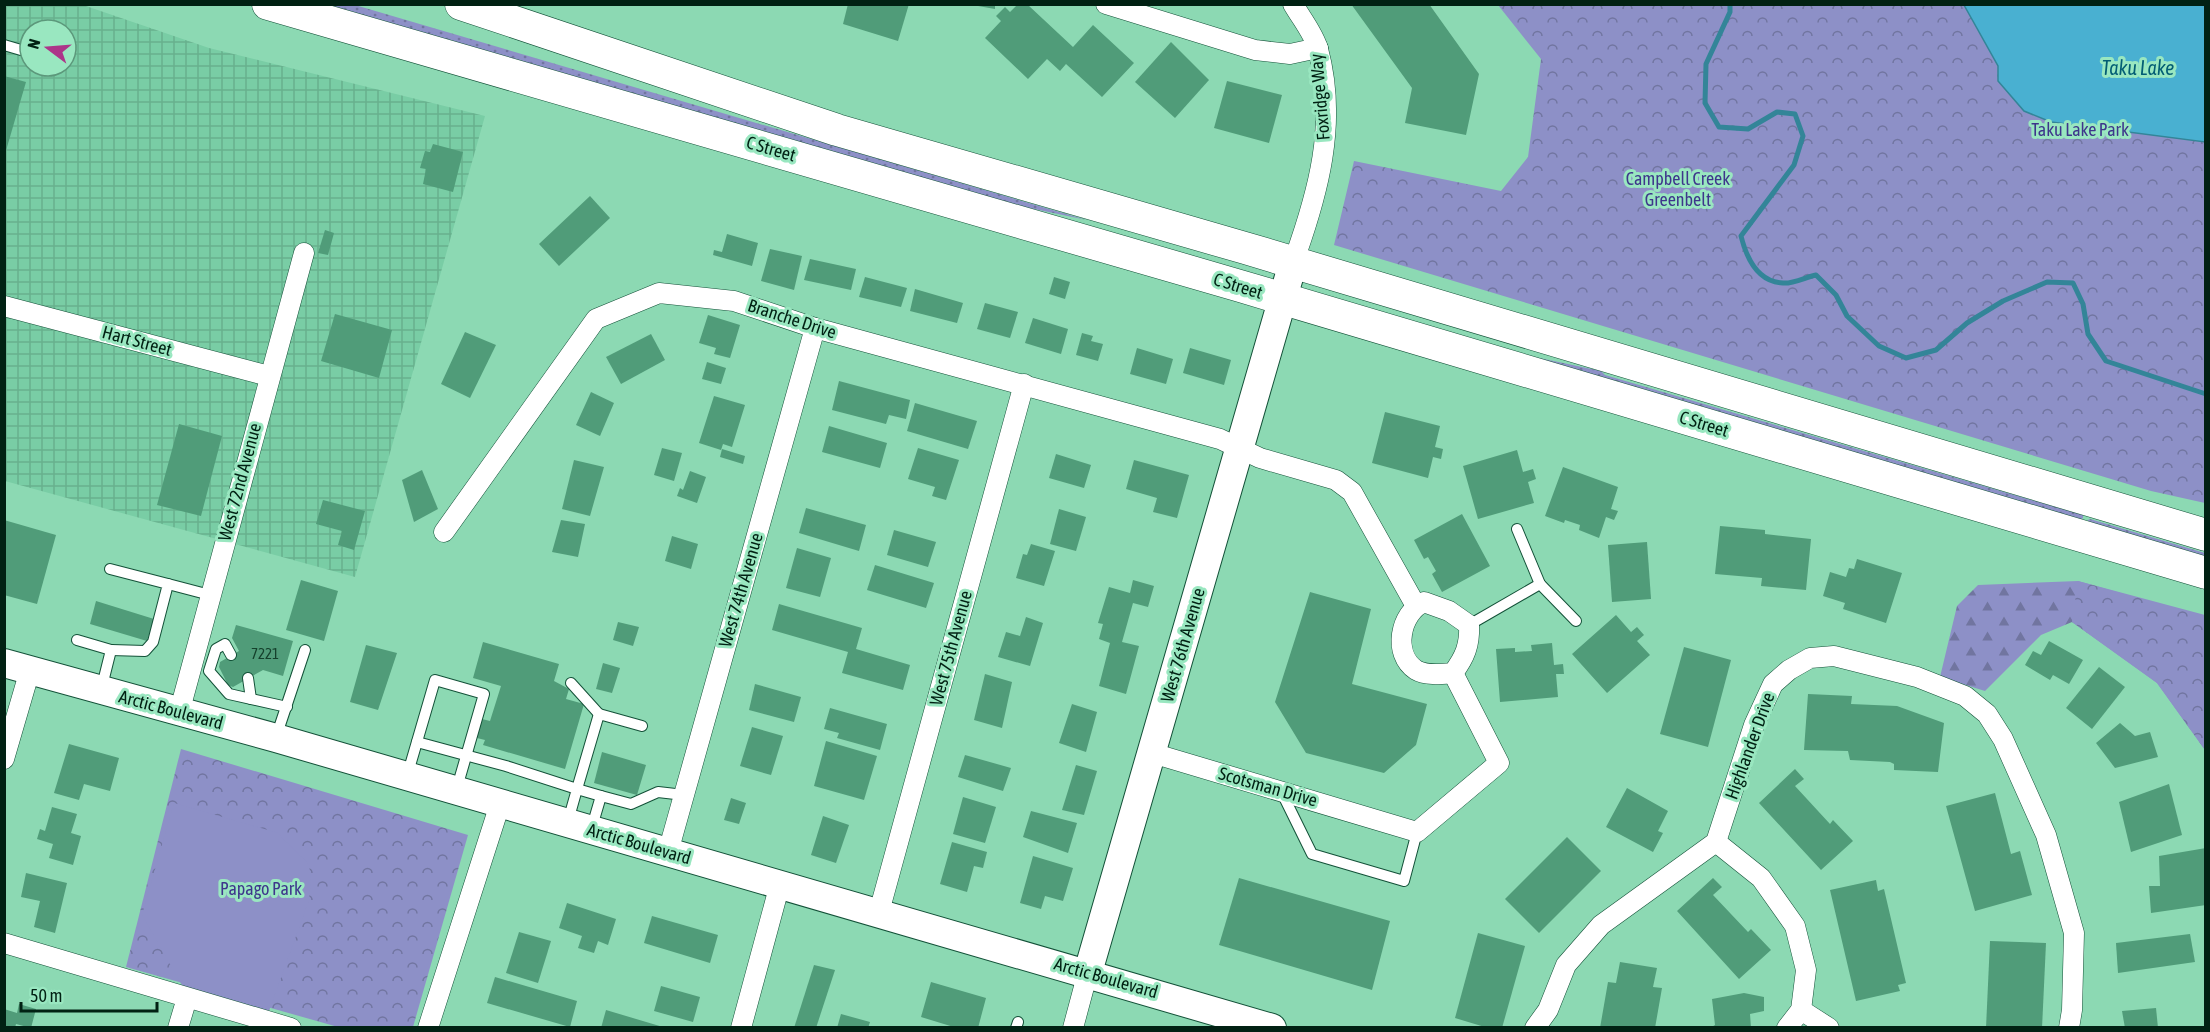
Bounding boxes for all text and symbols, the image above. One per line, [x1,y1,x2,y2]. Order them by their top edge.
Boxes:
north arrow [18,18,78,78]
text: N [24,37,44,51]
street label: Foxridge Way [1305,53,1334,141]
water label: Taku Lake [2102,56,2174,79]
park label: Taku Lake Park [2031,119,2129,140]
street label: C Street [744,132,798,166]
park label: Campbell Creek Greenbelt [1626,168,1730,210]
street label: C Street [1211,268,1265,303]
street label: Branche Drive [745,294,839,343]
street label: Hart Street [100,321,174,360]
street label: C Street [1677,406,1731,441]
street label: West 72nd Avenue [214,421,265,543]
street label: West 74th Avenue [714,530,767,649]
street label: West 76th Avenue [1156,585,1209,704]
street label: West 75th Avenue [925,588,976,707]
house number: 7221 [251,645,279,662]
street label: Arctic Boulevard [117,686,226,734]
street label: Highlander Drive [1720,689,1779,802]
street label: Scotsman Drive [1216,762,1320,811]
street label: Arctic Boulevard [585,819,693,868]
park label: Papago Park [220,878,302,899]
street label: Arctic Boulevard [1052,953,1160,1002]
scale bar [21,975,158,1013]
text: 50 m [30,985,62,1006]

